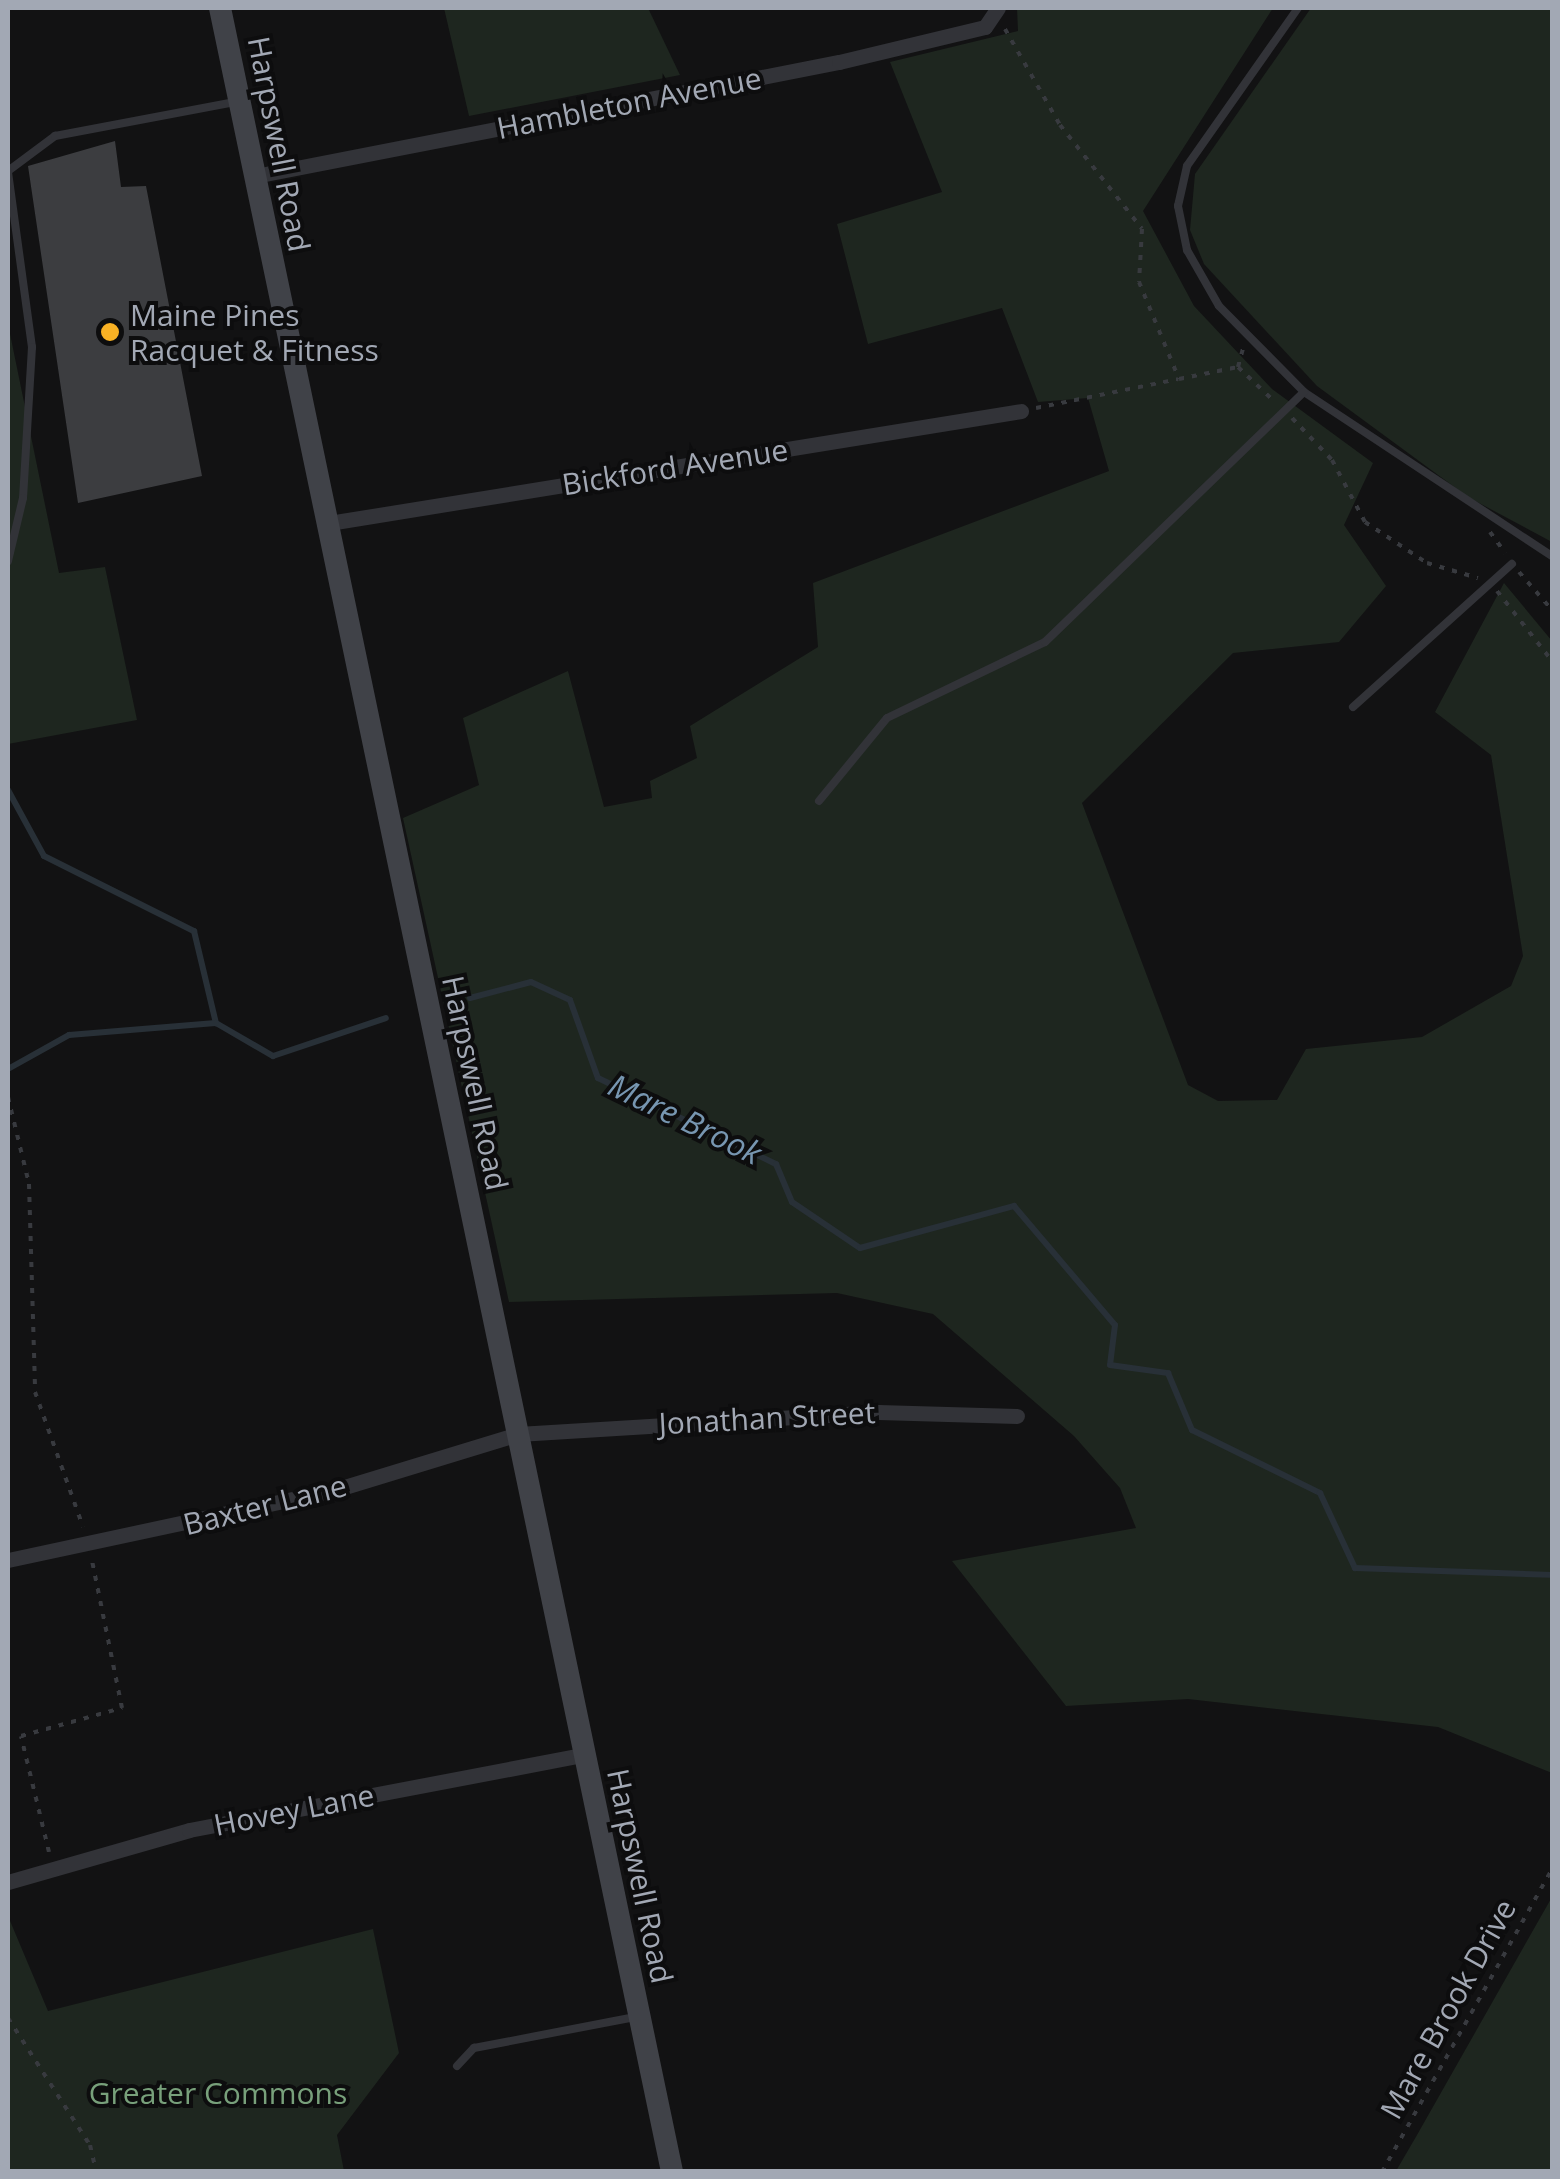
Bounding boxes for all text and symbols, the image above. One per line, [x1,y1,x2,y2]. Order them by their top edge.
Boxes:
street label: Harpswell Road [241,33,317,255]
street label: Hambleton Avenue [494,60,764,146]
place label: Maine Pines Racquet & Fitness [130,297,379,368]
marker: Maine Pines Racquet & Fitness [99,321,121,343]
street label: Bickford Avenue [560,431,790,503]
street label: Harpswell Road [435,972,515,1194]
water label: Mare Brook [602,1066,768,1172]
street label: Jonathan Street [658,1394,876,1442]
street label: Baxter Lane [180,1467,350,1543]
street label: Harpswell Road [600,1765,680,1987]
street label: Hovey Lane [211,1777,377,1843]
street label: Mare Brook Drive [1373,1893,1523,2125]
park label: Greater Commons [89,2075,347,2111]

